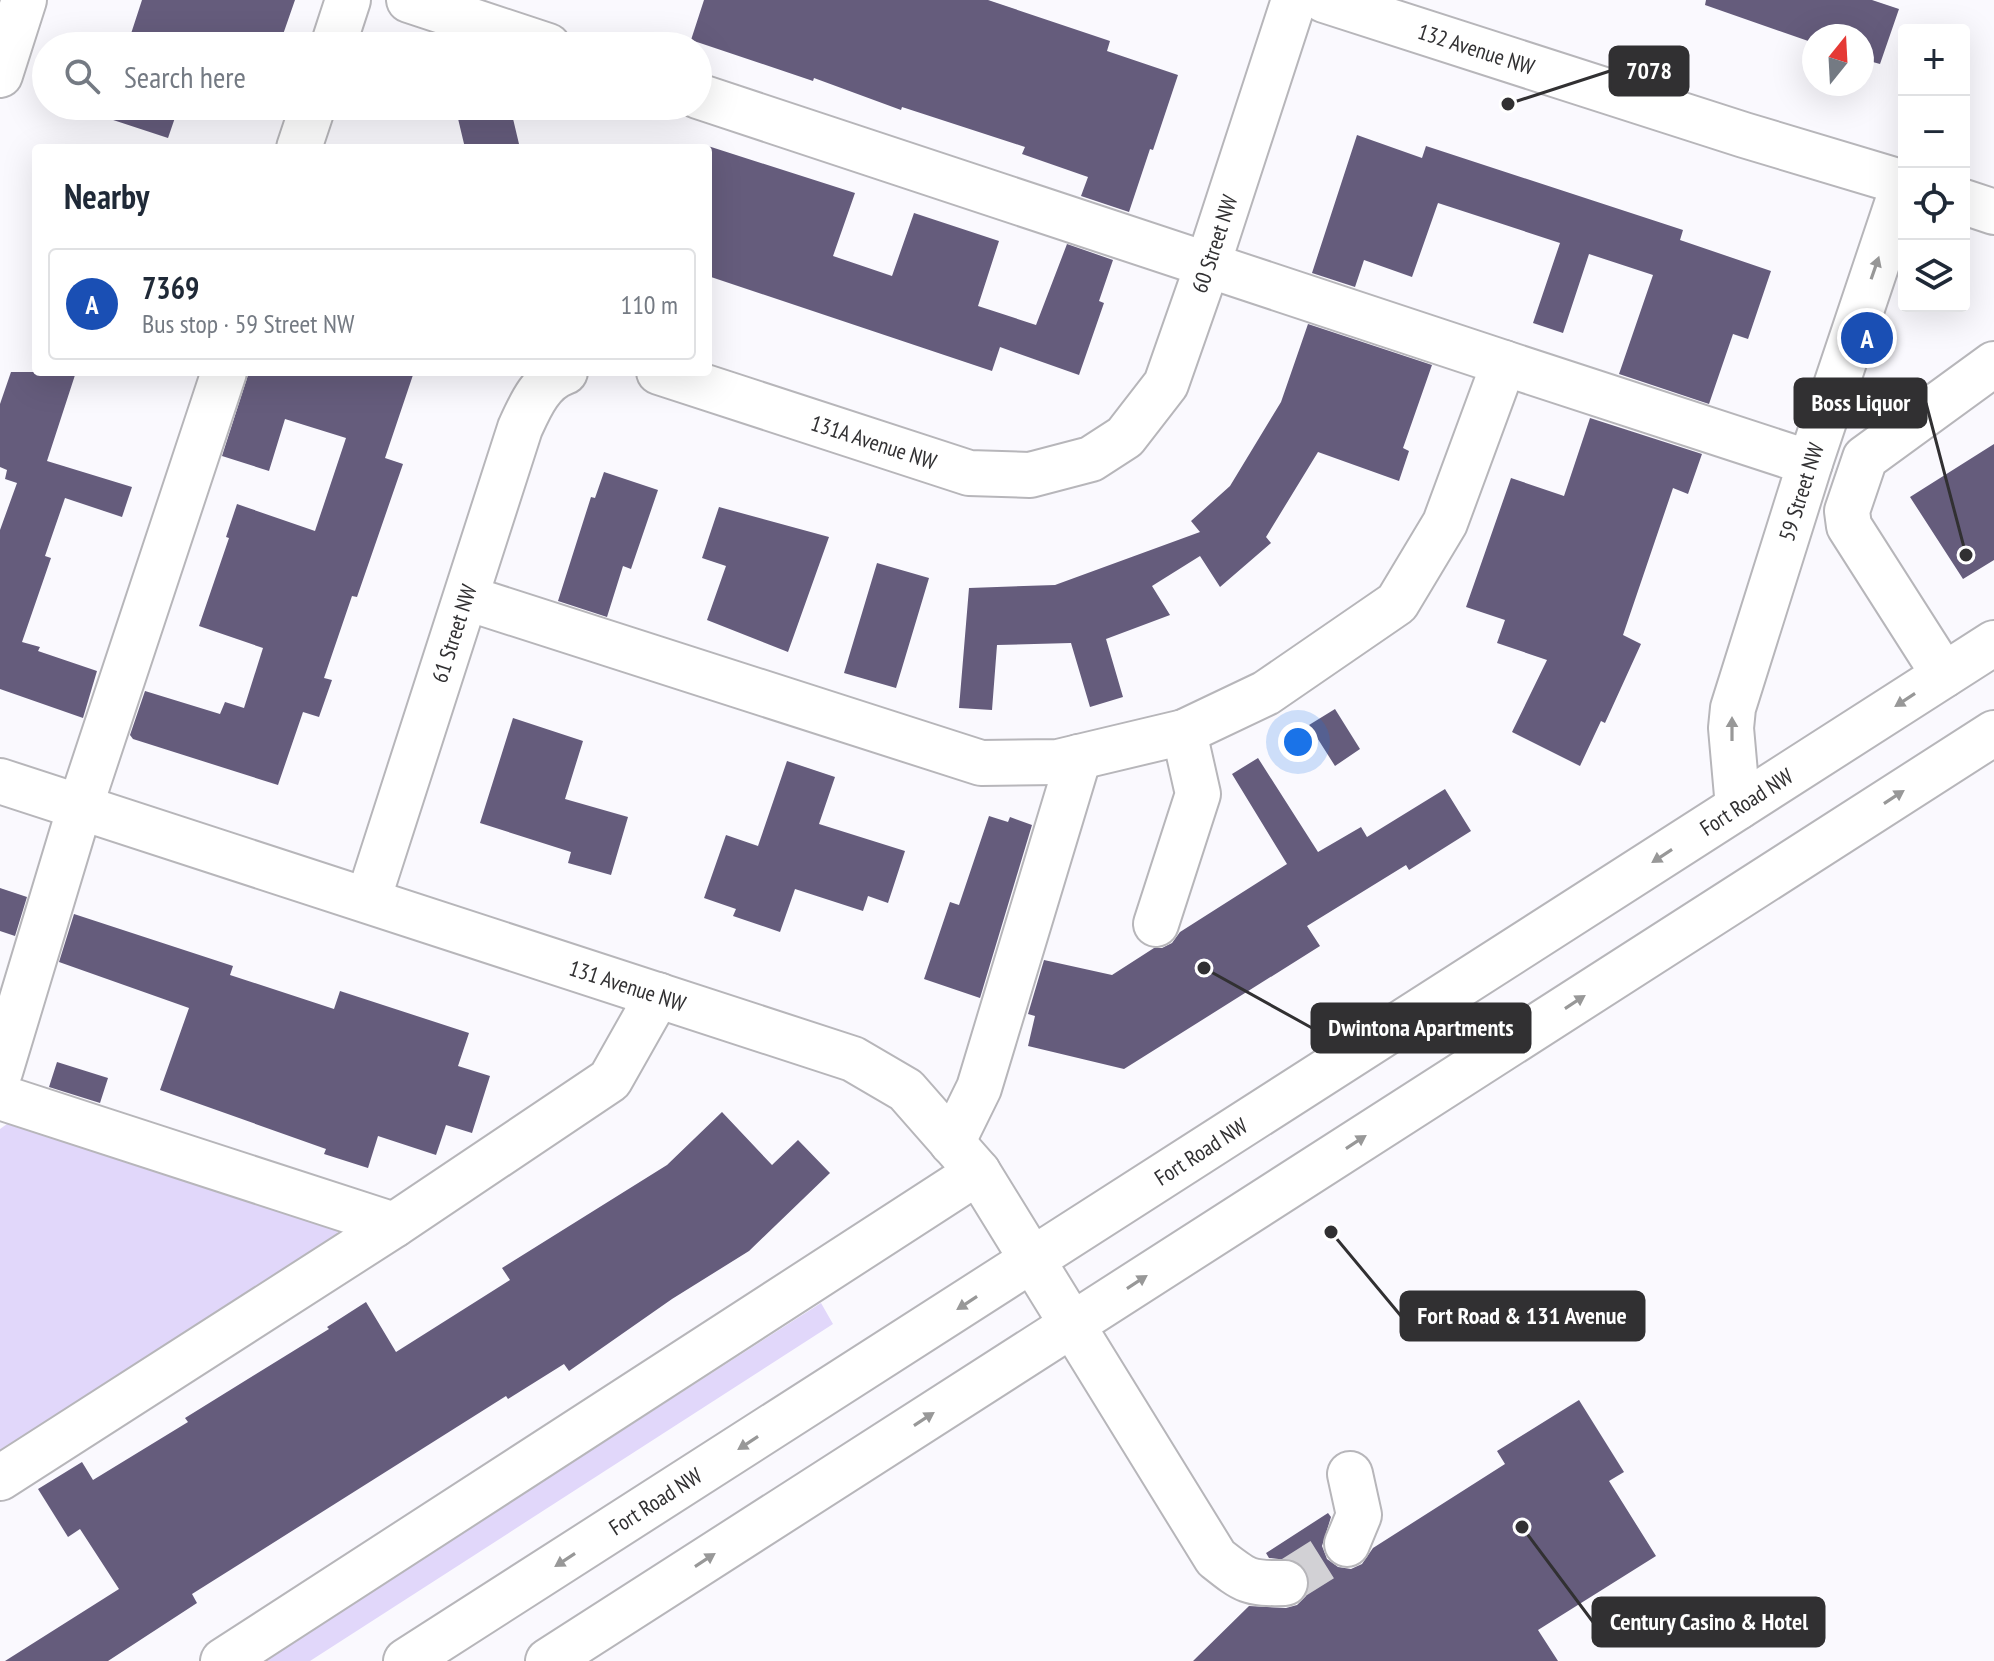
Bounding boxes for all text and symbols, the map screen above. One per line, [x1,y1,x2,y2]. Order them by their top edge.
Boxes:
street label: 132 Avenue NW [1415,17,1538,81]
north arrow [1802,24,1874,96]
map controls [1898,24,1970,312]
button: + [1898,24,1970,96]
search box [32,32,712,120]
callout: 7078 [1610,47,1688,95]
icon: search [60,54,104,98]
text: 7078 [1626,55,1672,86]
text: Search here [124,57,246,96]
button: − [1898,96,1970,168]
button: locate [1898,168,1970,240]
text: Nearby [64,174,149,218]
street label: 60 Street NW [1185,191,1244,296]
button: layers [1898,240,1970,312]
one-way arrow [1870,256,1882,280]
text: 7369 [142,268,199,307]
text: A [85,288,99,321]
text: 110 m [620,288,678,321]
text: Bus stop · 59 Street NW [142,307,354,340]
pin: A [1841,308,1893,368]
callout: Boss Liquor [1795,379,1926,427]
text: Boss Liquor [1812,387,1911,418]
street label: 131A Avenue NW [808,408,940,476]
street label: 59 Street NW [1772,439,1830,544]
street label: 61 Street NW [425,581,483,686]
one-way arrow [1894,693,1916,707]
one-way arrow [1726,716,1738,741]
your location [1278,722,1318,762]
street label: Fort Road NW [1695,762,1798,842]
one-way arrow [1883,790,1905,804]
one-way arrow [1652,848,1673,863]
street label: 131 Avenue NW [566,953,689,1018]
one-way arrow [1564,995,1586,1009]
callout: Dwintona Apartments [1312,1004,1530,1052]
text: Dwintona Apartments [1328,1012,1514,1043]
street label: Fort Road NW [1149,1111,1253,1192]
one-way arrow [1345,1136,1367,1150]
one-way arrow [1126,1276,1148,1290]
callout: Fort Road & 131 Avenue [1401,1292,1644,1340]
one-way arrow [956,1295,978,1309]
text: Fort Road & 131 Avenue [1417,1300,1627,1331]
one-way arrow [913,1412,934,1427]
one-way arrow [737,1435,759,1449]
street label: Fort Road NW [604,1461,707,1541]
one-way arrow [554,1552,576,1566]
one-way arrow [694,1553,716,1568]
callout: Century Casino & Hotel [1593,1598,1824,1646]
text: Century Casino & Hotel [1610,1606,1808,1637]

